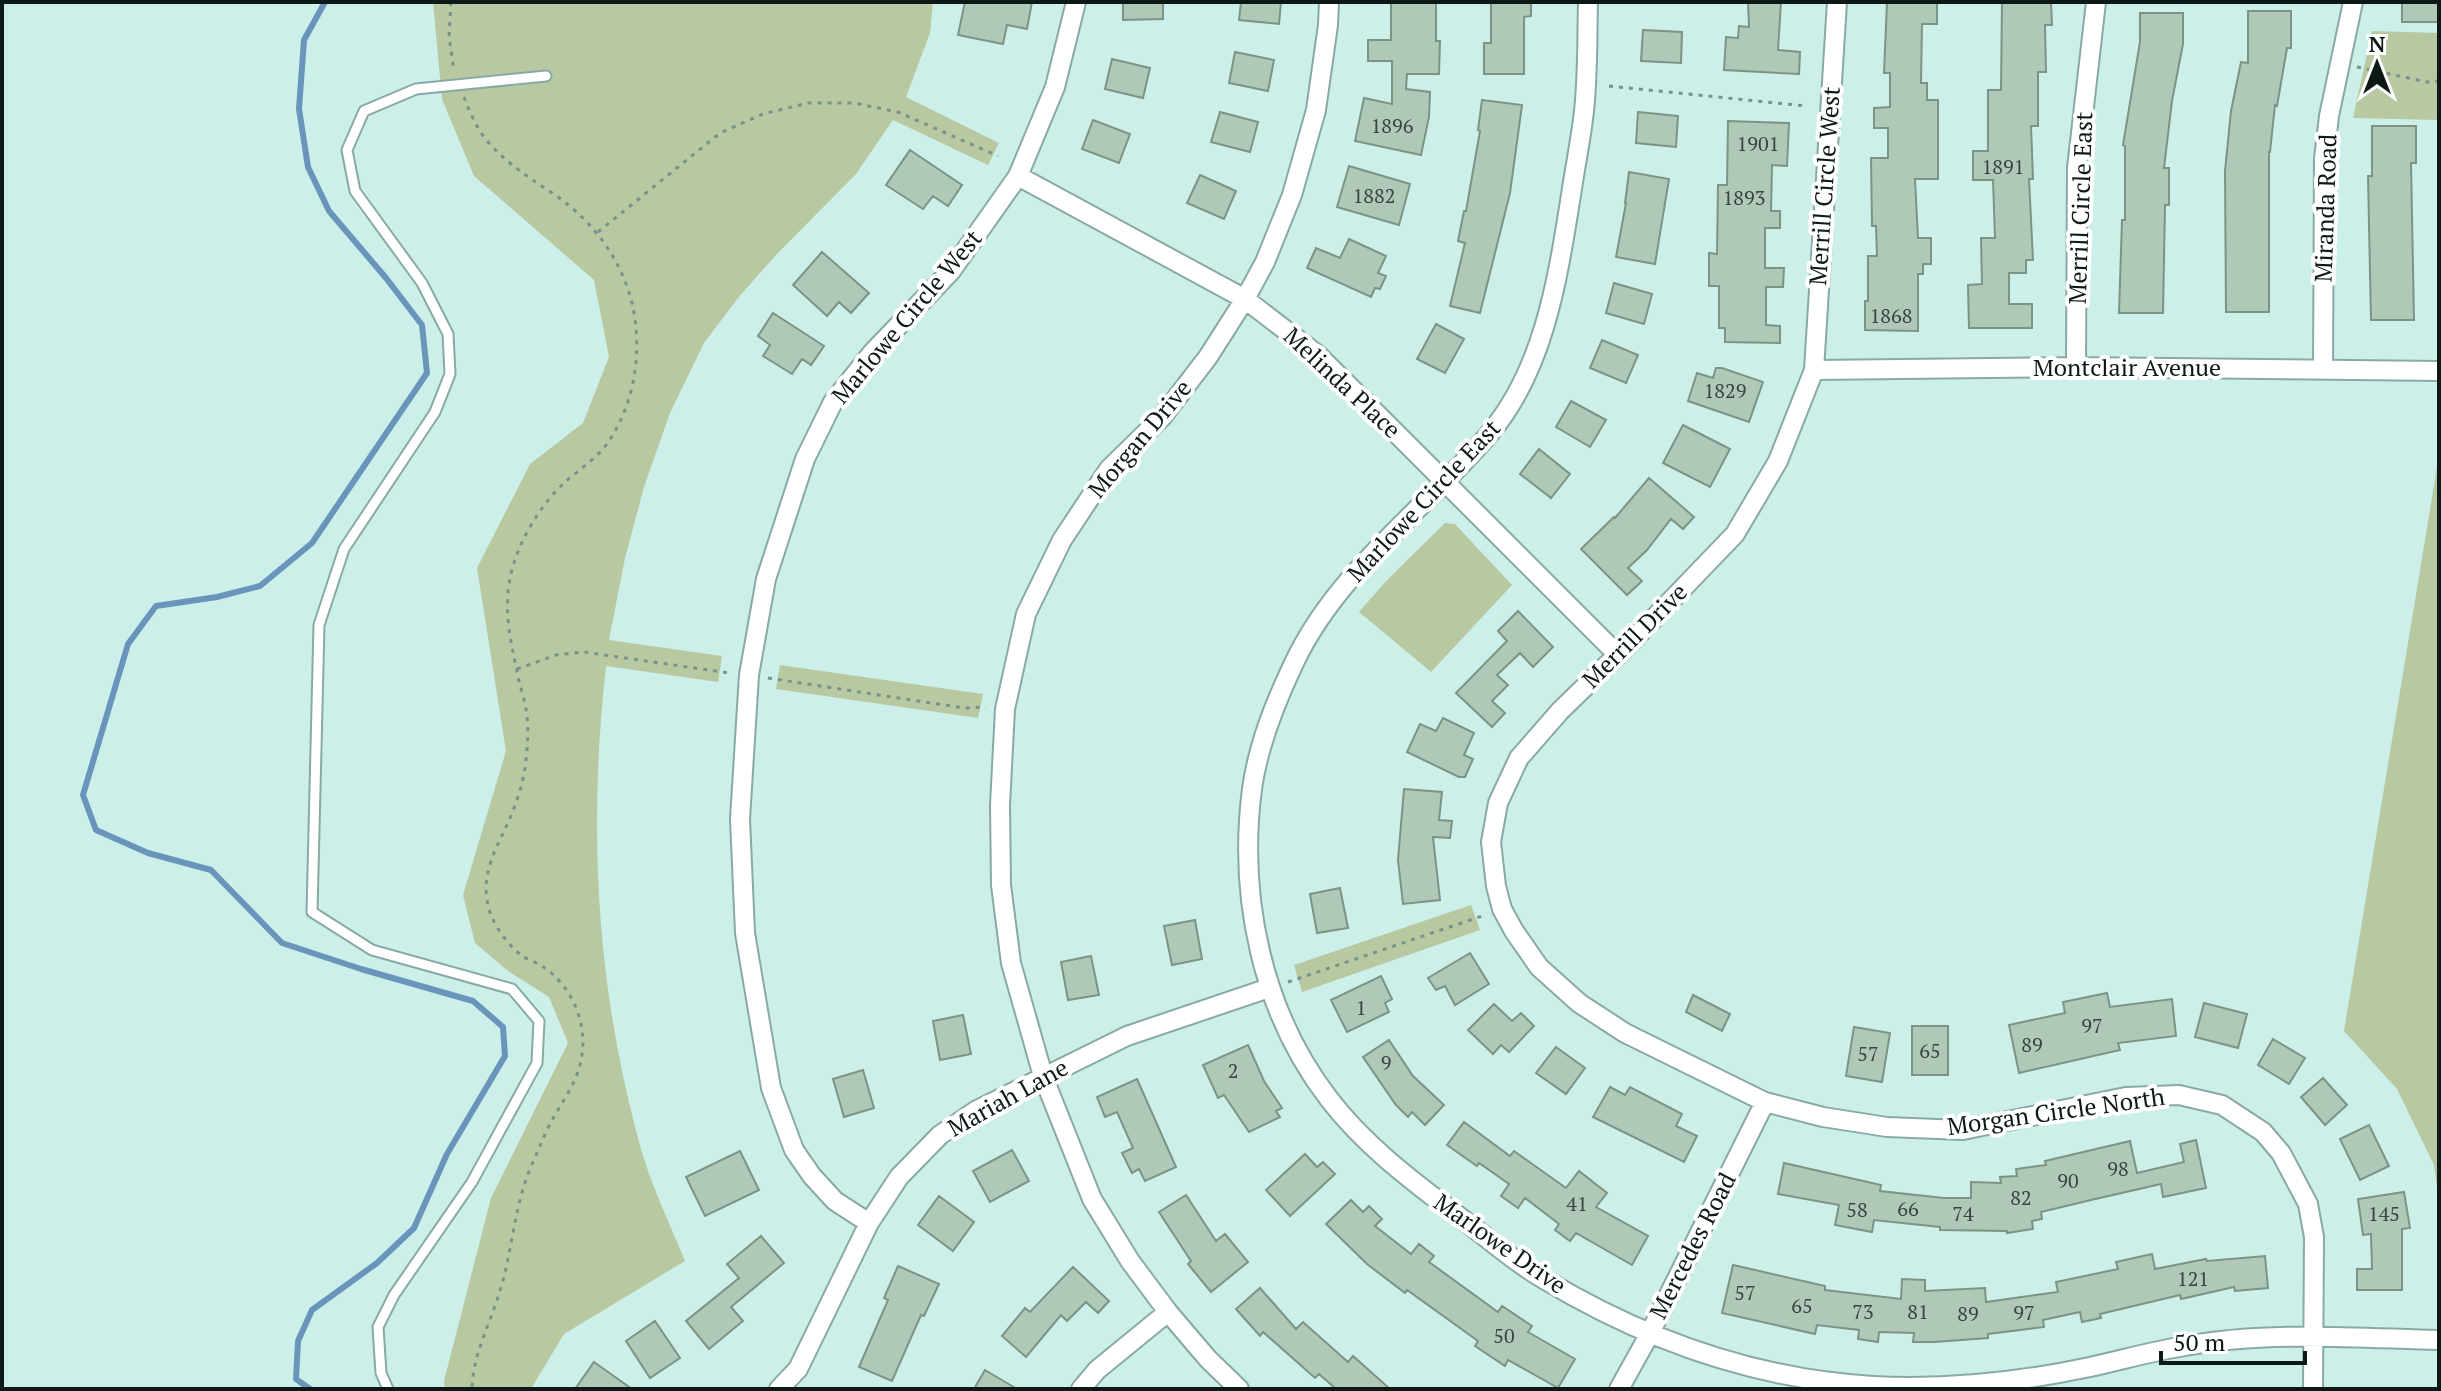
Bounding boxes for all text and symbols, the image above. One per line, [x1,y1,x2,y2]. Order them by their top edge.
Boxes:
north arrow [2337,24,2417,104]
text: N [2369,29,2386,58]
street label: Merrill Circle West [1801,85,1847,286]
street label: Merrill Circle East [2061,111,2099,305]
house number: 1896 [1371,112,1414,139]
house number: 1901 [1737,130,1779,157]
street label: Miranda Road [2306,133,2344,283]
house number: 1891 [1982,153,2024,180]
house number: 1882 [1353,182,1395,209]
house number: 1893 [1723,184,1765,211]
street label: Marlowe Circle West [824,223,989,410]
house number: 1868 [1870,302,1912,329]
street label: Melinda Place [1277,320,1408,445]
street label: Montclair Avenue [2033,351,2221,383]
street label: Morgan Drive [1080,372,1198,504]
house number: 1829 [1704,377,1746,404]
street label: Marlowe Circle East [1340,412,1507,588]
street label: Merrill Drive [1575,576,1694,695]
house number: 1 [1356,994,1366,1021]
house number: 97 [2081,1012,2103,1039]
house number: 89 [2021,1031,2043,1058]
house number: 65 [1919,1037,1941,1064]
house number: 57 [1857,1040,1879,1067]
house number: 9 [1381,1049,1391,1076]
street label: Mariah Lane [942,1051,1073,1143]
house number: 2 [1228,1057,1238,1084]
street label: Morgan Circle North [1945,1080,2167,1142]
house number: 98 [2107,1155,2129,1182]
street label: Mercedes Road [1642,1167,1743,1324]
house number: 90 [2057,1167,2079,1194]
house number: 82 [2010,1184,2032,1211]
street label: Marlowe Drive [1428,1186,1573,1301]
house number: 41 [1566,1190,1588,1217]
house number: 66 [1897,1195,1919,1222]
house number: 58 [1846,1196,1868,1223]
house number: 74 [1952,1200,1974,1227]
house number: 145 [2368,1200,2400,1227]
house number: 121 [2177,1265,2209,1292]
house number: 57 [1734,1279,1756,1306]
house number: 65 [1791,1292,1813,1319]
house number: 73 [1852,1298,1874,1325]
house number: 81 [1907,1298,1929,1325]
house number: 97 [2013,1299,2035,1326]
house number: 89 [1957,1300,1979,1327]
scale bar [2161,1315,2305,1365]
house number: 50 [1493,1322,1515,1349]
text: 50 m [2173,1326,2225,1358]

